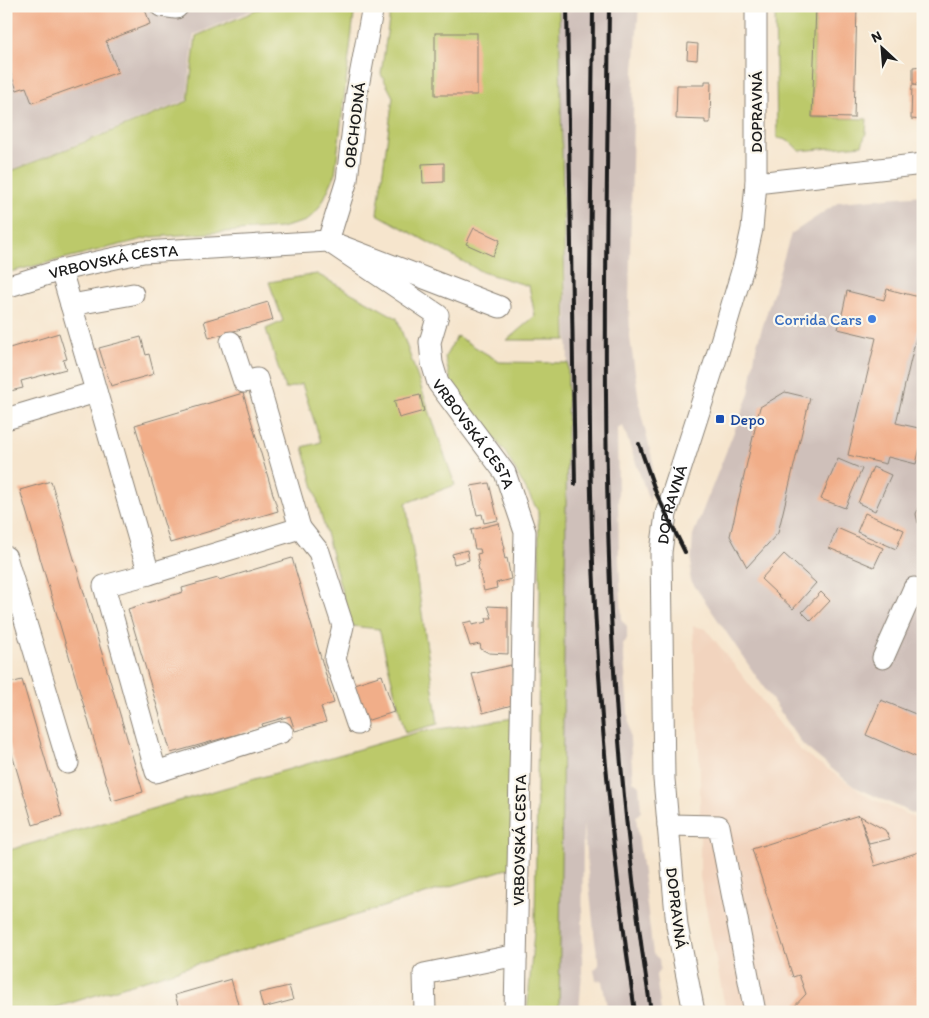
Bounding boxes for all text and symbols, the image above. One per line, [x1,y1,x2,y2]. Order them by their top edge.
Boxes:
north arrow [856,22,906,72]
text: N [869,27,884,46]
street label: DOPRAVNÁ [747,71,766,153]
street label: OBCHODNÁ [340,81,369,169]
street label: VRBOVSKÁ CESTA [47,241,179,283]
place label: Corrida Cars [774,310,862,329]
marker: Corrida Cars [866,313,878,325]
street label: VRBOVSKÁ CESTA [428,375,519,491]
place label: Depo [730,410,765,429]
marker: Depo [714,413,726,425]
street label: DOPRAVNÁ [653,462,691,546]
street label: VRBOVSKÁ CESTA [509,774,530,906]
street label: DOPRAVNÁ [662,866,691,950]

